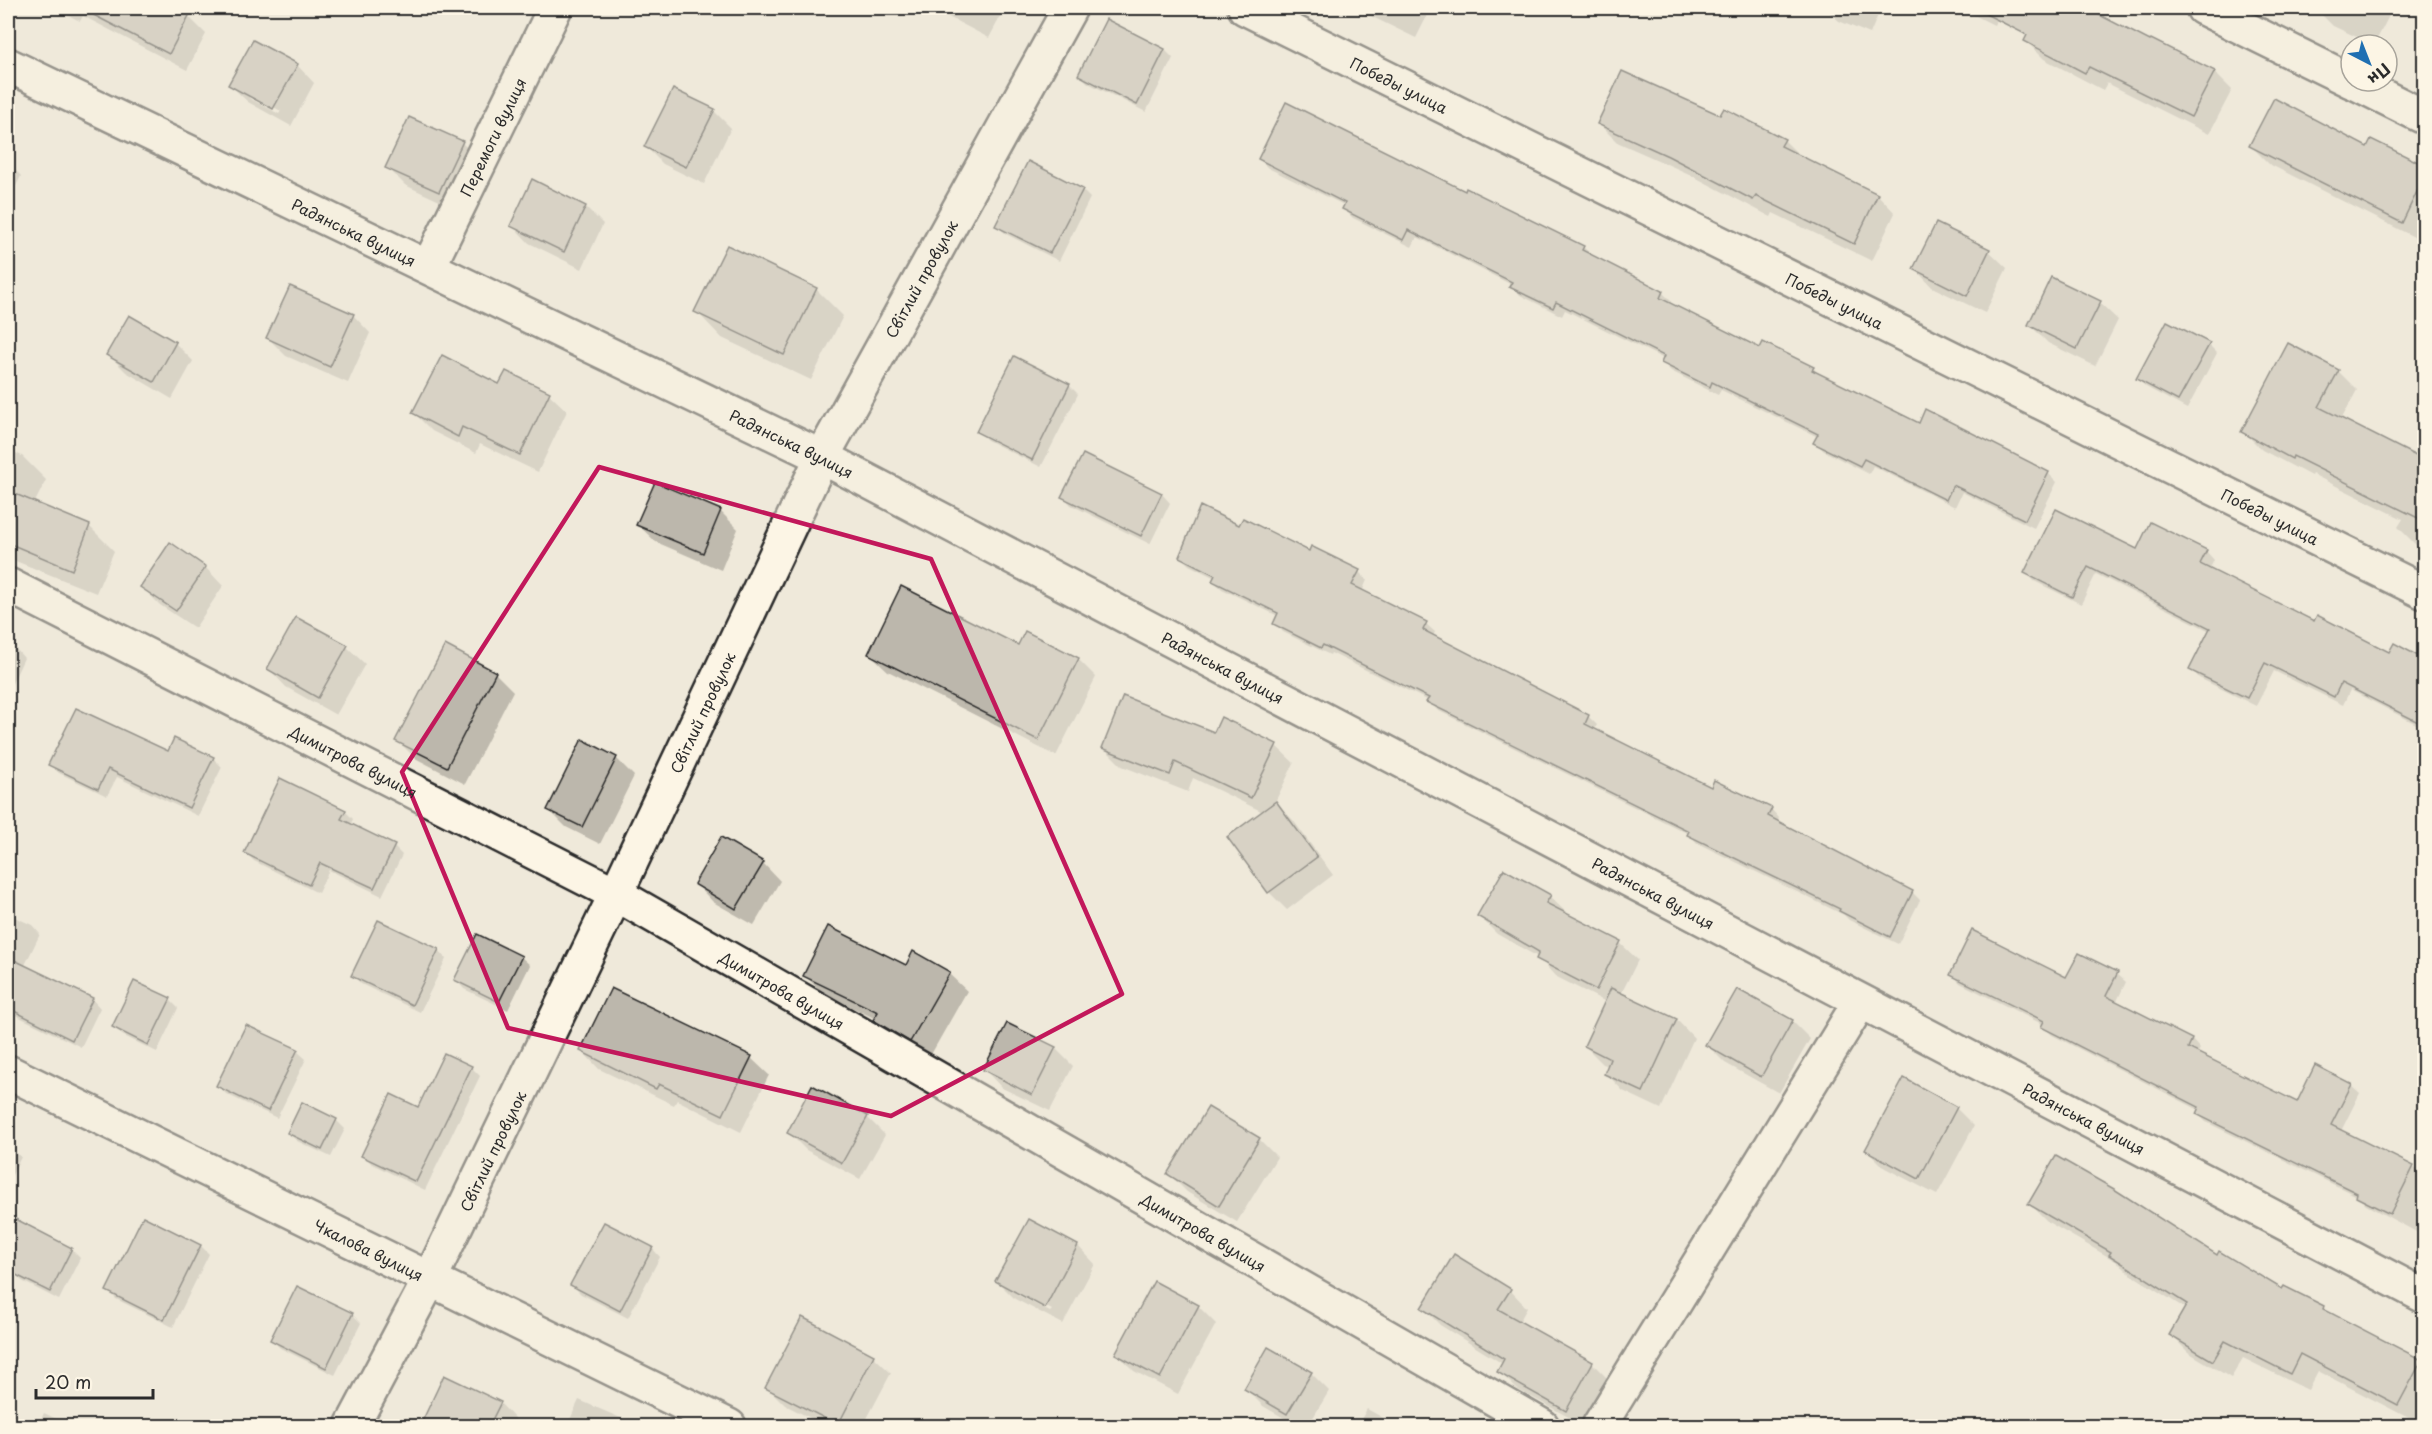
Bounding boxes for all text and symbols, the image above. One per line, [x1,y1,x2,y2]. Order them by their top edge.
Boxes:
north arrow [2339,33,2399,93]
street label: Победы улица [1346,50,1452,118]
text: Пн [2363,58,2396,92]
street label: Перемоги вулиця [453,73,531,200]
street label: Радянська вулиця [288,192,420,271]
street label: Світлий провулок [879,215,963,342]
street label: Победы улица [1782,266,1888,334]
street label: Радянська вулиця [726,403,858,483]
street label: Победы улица [2217,482,2323,550]
street label: Радянська вулиця [1158,625,1288,709]
street label: Світлий провулок [663,648,740,777]
street label: Димитрова вулиця [285,718,422,803]
street label: Радянська вулиця [1588,851,1719,934]
street label: Димитрова вулиця [715,944,849,1035]
street label: Радянська вулиця [2019,1076,2149,1160]
street label: Світлий провулок [453,1086,531,1215]
street label: Димитрова вулиця [1136,1186,1270,1277]
street label: Чкалова вулиця [310,1213,428,1286]
scale bar [36,1362,153,1400]
text: 20 m [45,1368,91,1395]

